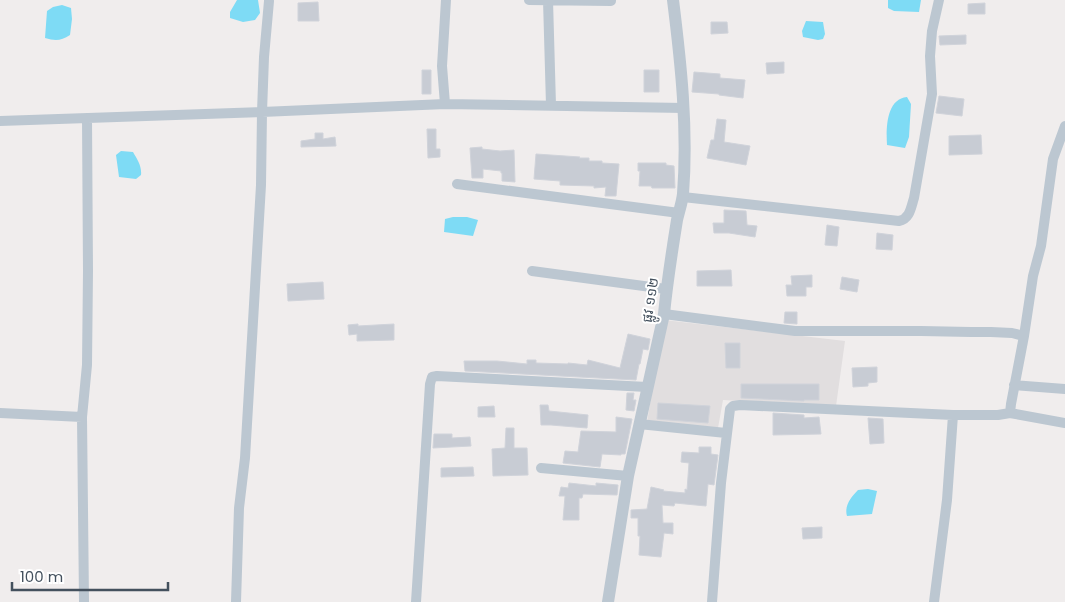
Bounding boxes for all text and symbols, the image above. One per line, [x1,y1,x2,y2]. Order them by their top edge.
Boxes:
street label: ផ្លូវ ១១២ [637,276,666,324]
scale bar [12,560,169,592]
text: 100 m [20,566,63,587]

